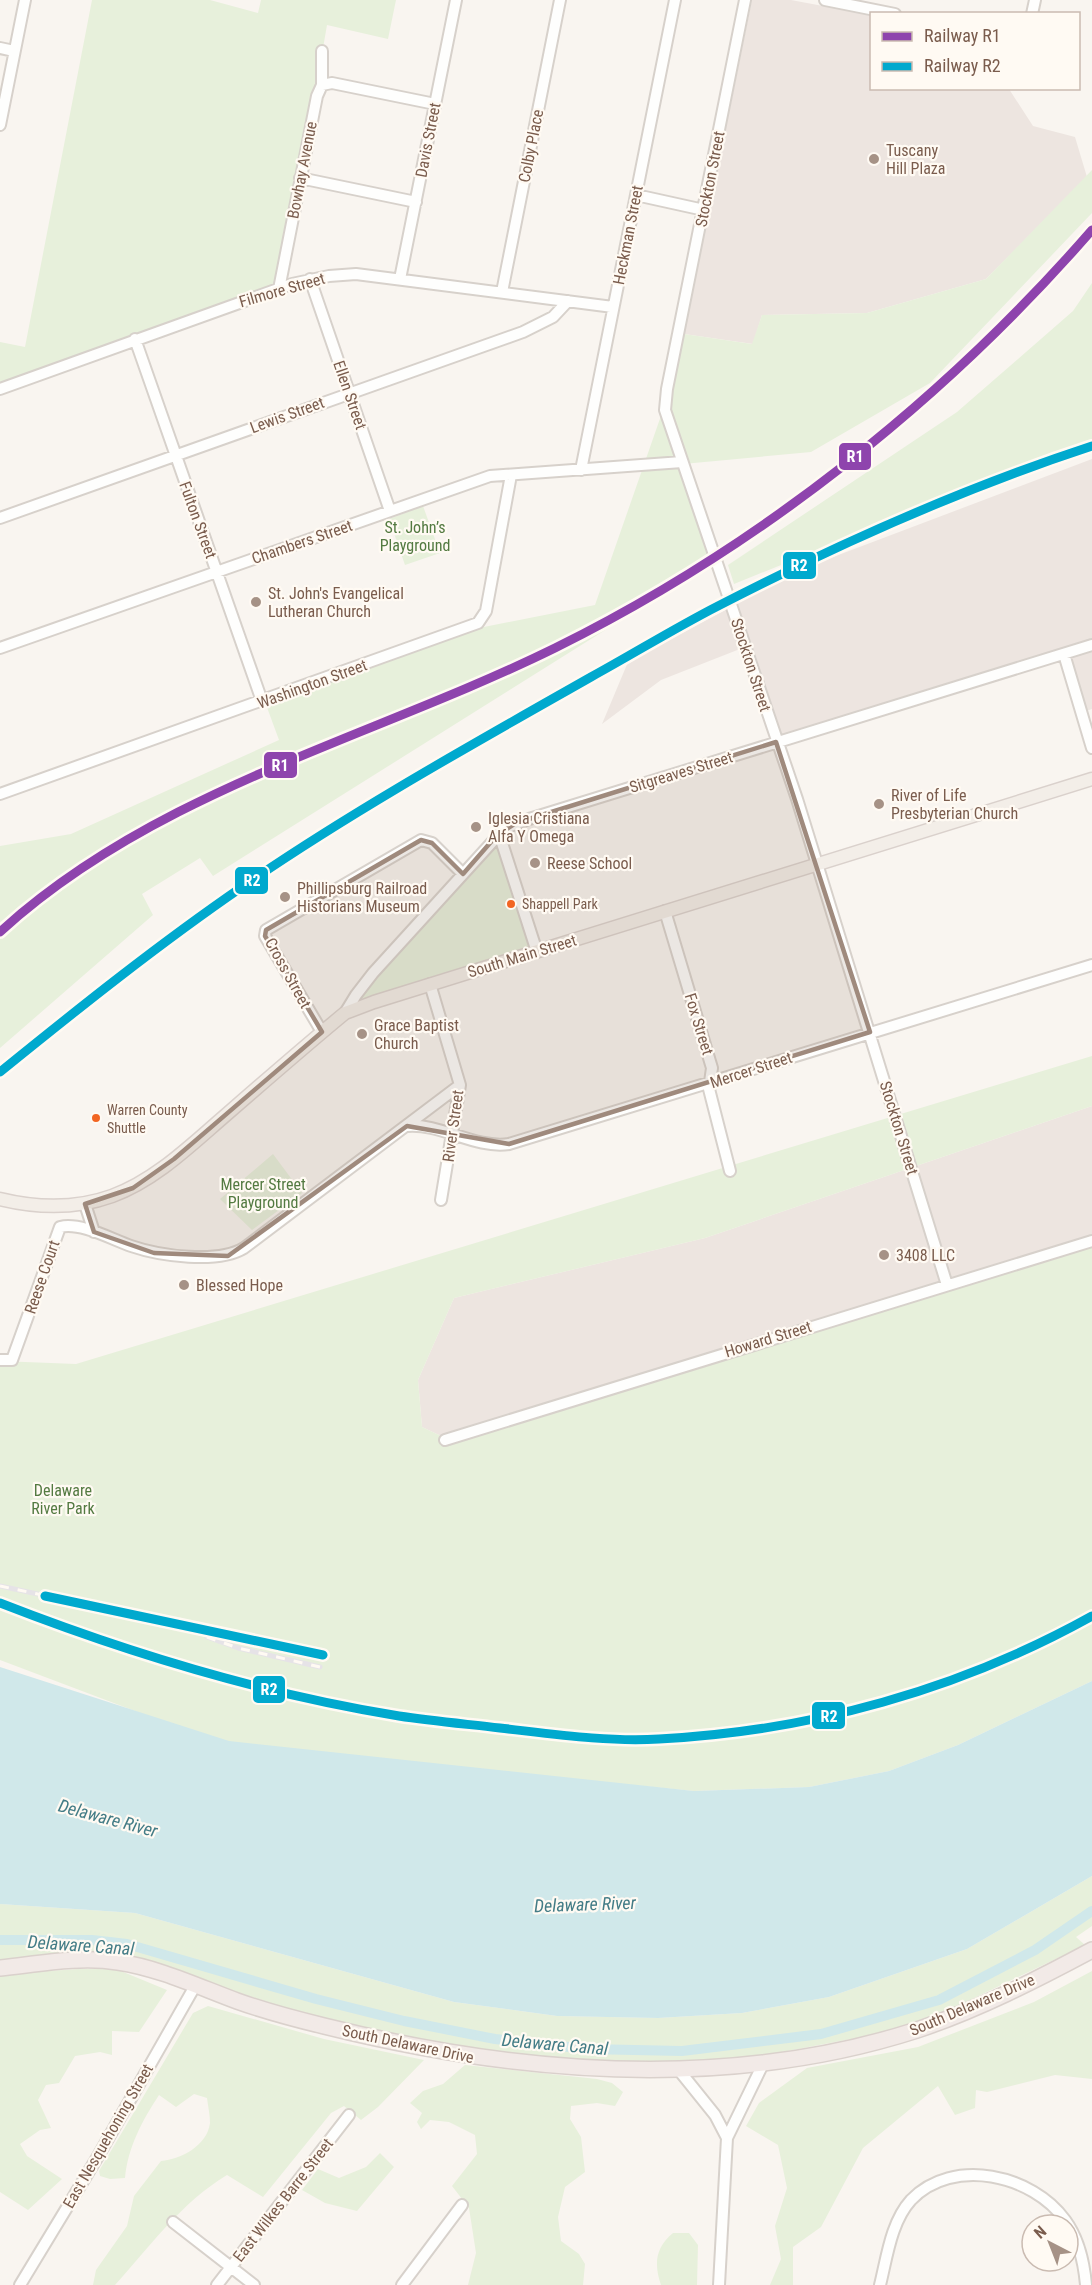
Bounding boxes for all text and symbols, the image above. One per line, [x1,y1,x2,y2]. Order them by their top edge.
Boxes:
legend [870,12,1080,90]
text: Railway R1 [924,25,1001,46]
text: Railway R2 [924,55,1001,76]
street label: Davis Street [411,101,445,179]
street label: Colby Place [515,108,547,184]
street label: Bowhay Avenue [283,120,321,220]
street label: Stockton Street [691,129,729,228]
place label: Tuscany Hill Plaza [886,141,946,178]
marker: Tuscany Hill Plaza [867,152,881,166]
street label: Heckman Street [609,184,647,286]
street label: Filmore Street [237,269,327,311]
street label: Ellen Street [329,358,371,432]
street label: Lewis Street [247,393,327,437]
line badge: R1 [838,442,872,471]
text: R1 [847,447,863,466]
street label: Fulton Street [175,479,221,561]
street label: Chambers Street [249,516,355,568]
park label: St. John’s Playground [380,518,450,555]
line badge: R2 [782,551,817,580]
text: R2 [791,556,807,575]
place label: St. John's Evangelical Lutheran Church [268,584,404,621]
marker: St. John's Evangelical Lutheran Church [249,595,263,609]
street label: Stockton Street [727,616,775,714]
street label: Washington Street [255,655,370,713]
street label: Sitgreaves Street [627,747,735,797]
line badge: R1 [263,751,298,779]
text: R1 [272,756,288,775]
place label: River of Life Presbyterian Church [891,786,1018,823]
marker: River of Life Presbyterian Church [872,797,886,811]
place label: Iglesia Cristiana Alfa Y Omega [488,809,590,846]
marker: Iglesia Cristiana Alfa Y Omega [469,820,483,834]
place label: Reese School [547,854,632,873]
marker: Reese School [528,856,542,870]
line badge: R2 [234,866,269,895]
text: R2 [244,871,260,890]
place label: Phillipsburg Railroad Historians Museum [297,879,427,916]
marker: Phillipsburg Railroad Historians Museum [278,890,292,904]
place label: Shappell Park [522,896,598,912]
marker: Shappell Park [505,898,517,910]
street label: South Main Street [465,930,579,982]
street label: Cross Street [261,934,315,1012]
street label: Fox Street [681,991,717,1057]
place label: Grace Baptist Church [374,1016,459,1053]
marker: Grace Baptist Church [355,1027,369,1041]
street label: Mercer Street [708,1048,795,1092]
street label: Stockton Street [876,1079,922,1177]
street label: River Street [439,1089,467,1163]
place label: Warren County Shuttle [107,1102,188,1136]
marker: Warren County Shuttle [90,1112,102,1124]
park label: Mercer Street Playground [220,1175,306,1212]
street label: Reese Court [21,1237,64,1316]
place label: 3408 LLC [896,1246,955,1265]
marker: 3408 LLC [877,1248,891,1262]
place label: Blessed Hope [196,1276,283,1295]
marker: Blessed Hope [177,1278,191,1292]
street label: Howard Street [722,1317,814,1361]
park label: Delaware River Park [31,1481,96,1518]
line badge: R2 [252,1675,286,1704]
text: R2 [261,1680,277,1699]
line badge: R2 [811,1701,846,1730]
text: R2 [821,1707,837,1726]
water label: Delaware River [56,1795,161,1841]
water label: Delaware River [534,1892,637,1916]
water label: Delaware Canal [27,1931,136,1959]
street label: South Delaware Drive [907,1970,1037,2040]
street label: South Delaware Drive [340,2021,476,2067]
water label: Delaware Canal [501,2029,610,2059]
street label: East Nesquehoning Street [59,2060,157,2211]
street label: East Wilkes Barre Street [229,2134,337,2265]
north arrow [1020,2213,1080,2273]
text: N [1030,2222,1050,2243]

